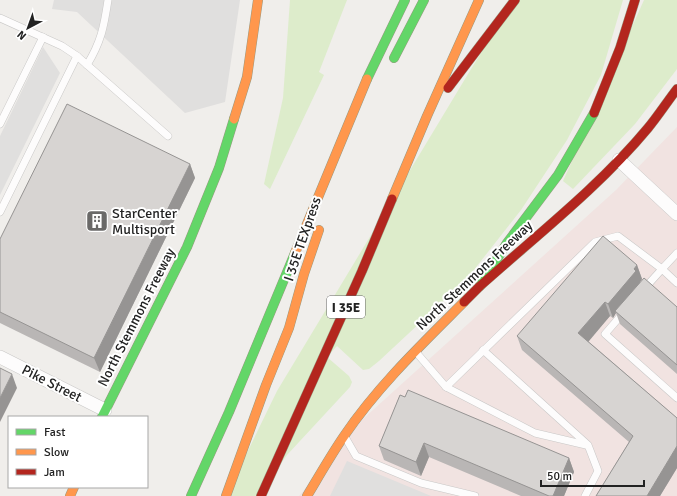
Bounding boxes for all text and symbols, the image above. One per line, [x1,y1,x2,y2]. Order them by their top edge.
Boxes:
north arrow [8,8,48,48]
text: N [15,28,29,43]
street label: I 35E TEXpress [280,195,325,283]
place label: StarCenter Multisport [112,205,178,238]
building icon: StarCenter Multisport [84,208,110,234]
street label: North Stemmons Freeway [413,217,536,334]
street label: North Stemmons Freeway [94,245,179,389]
road number: I 35E [327,296,365,318]
street label: Pike Street [19,361,85,406]
legend [8,416,148,488]
text: Fast [44,425,65,440]
text: Slow [44,445,69,460]
scale bar [541,462,644,488]
text: Jam [44,465,65,480]
text: 50 m [547,469,572,484]

